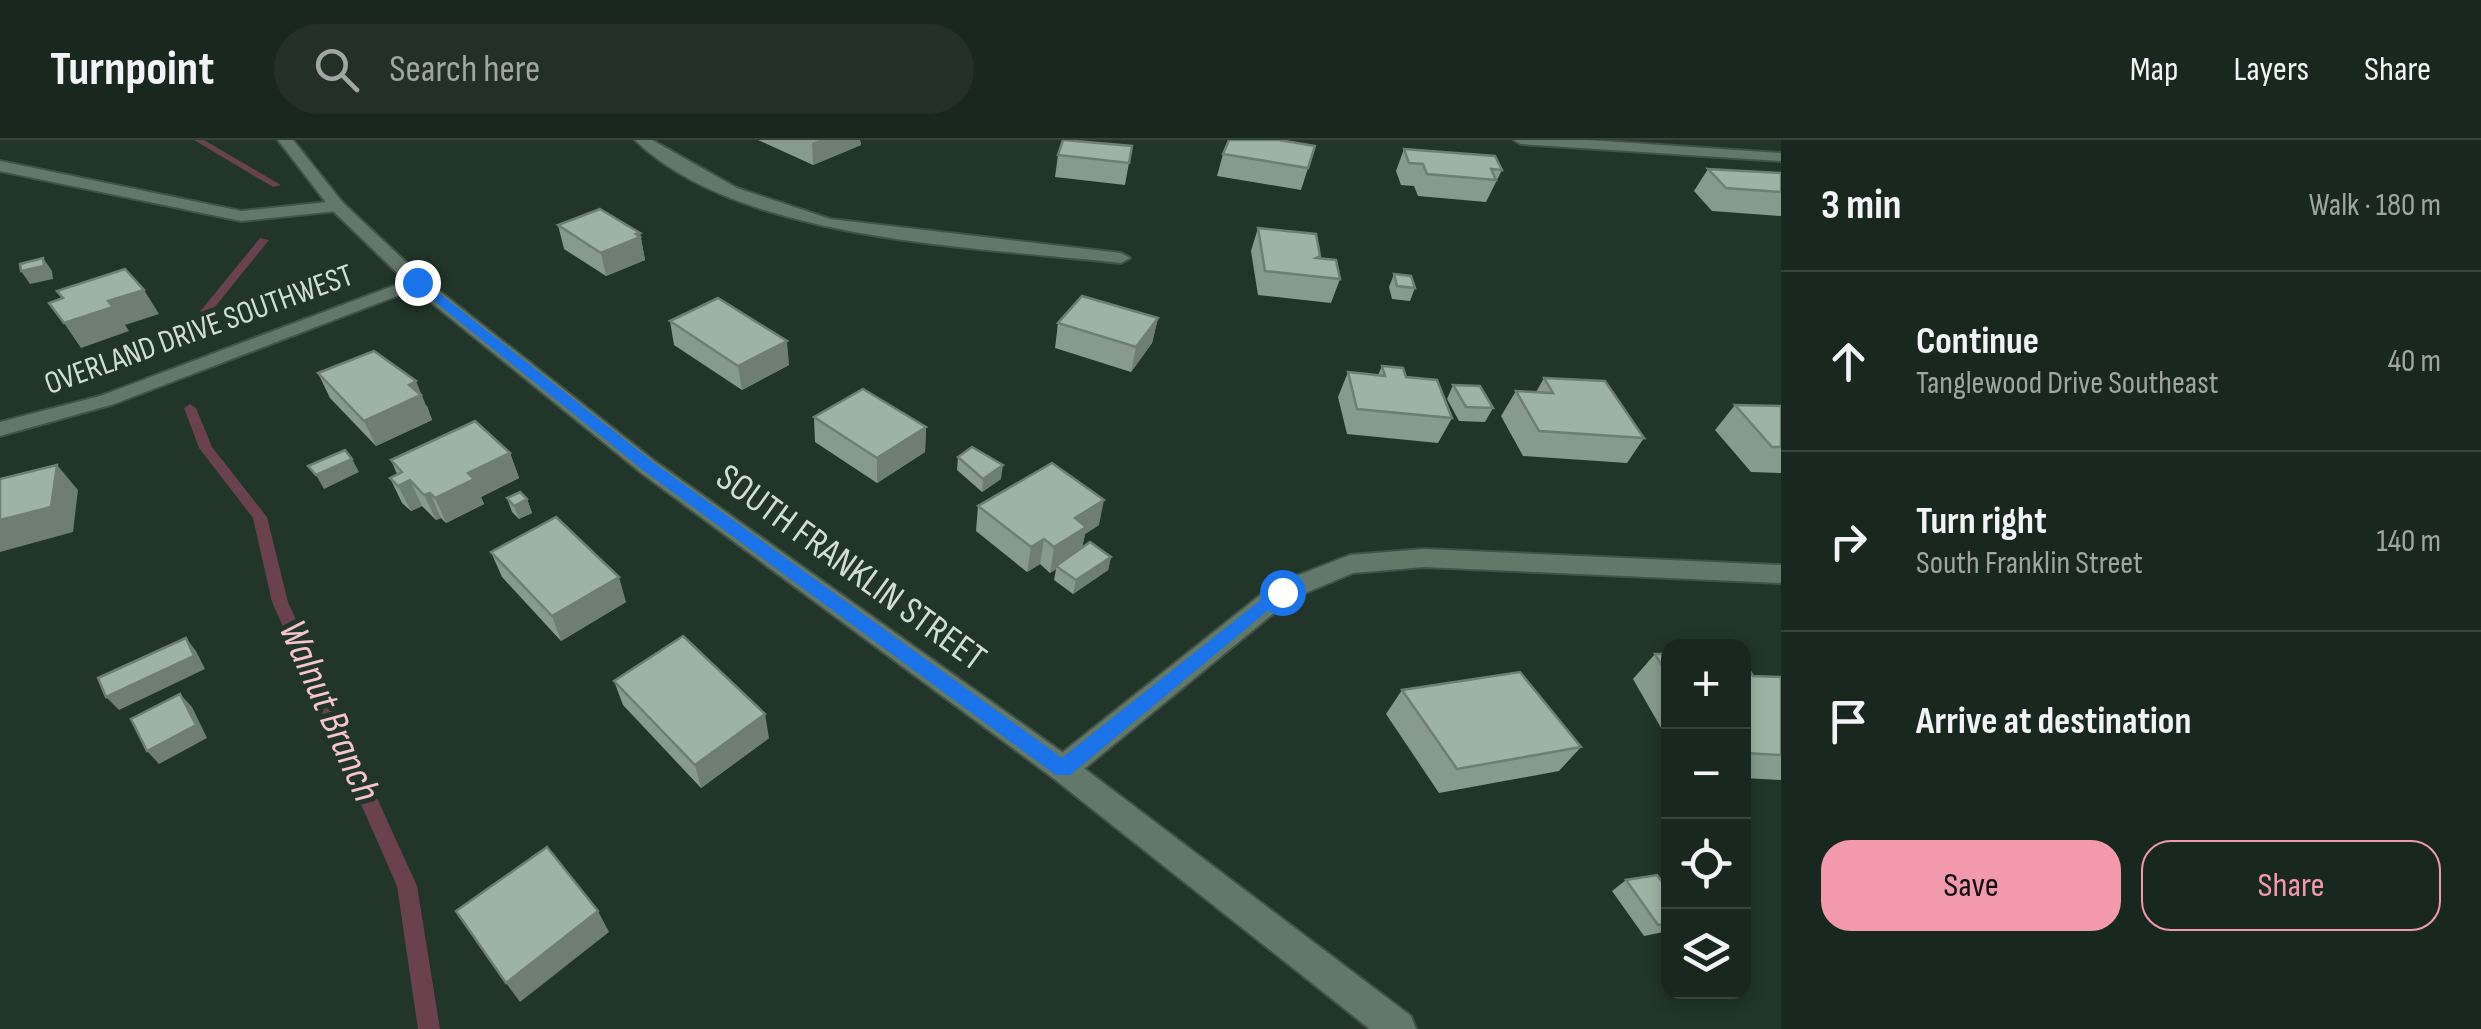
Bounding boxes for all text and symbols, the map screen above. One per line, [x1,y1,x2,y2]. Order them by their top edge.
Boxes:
search box [274,24,974,114]
text: Turnpoint [50,41,214,98]
icon: search [309,42,364,97]
text: Search here [389,47,540,92]
text: Map [2130,48,2178,91]
text: Layers [2233,48,2309,91]
text: Share [2364,48,2431,91]
text: 3 min [1821,180,1901,231]
text: Walk · 180 m [2309,186,2441,225]
street label: OVERLAND DRIVE SOUTHWEST [39,256,359,404]
route end [395,260,441,306]
text: Continue [1916,319,2039,364]
icon: ahead [1821,334,1876,389]
text: 40 m [2388,342,2441,381]
text: Tanglewood Drive Southeast [1916,364,2218,403]
street label: SOUTH FRANKLIN STREET [707,455,995,681]
text: Turn right [1916,499,2047,544]
icon: right [1821,514,1876,569]
text: 140 m [2377,522,2441,561]
text: South Franklin Street [1916,544,2143,583]
route start [1260,570,1306,616]
water label: Walnut Branch [268,613,390,809]
map controls [1661,639,1751,999]
button: + [1661,639,1751,729]
icon: arrive [1821,694,1876,749]
text: Arrive at destination [1916,699,2191,744]
button: − [1661,729,1751,819]
button: locate [1661,819,1751,909]
button: Save [1821,840,2121,931]
button: Share [2141,840,2441,931]
button: layers [1661,909,1751,999]

